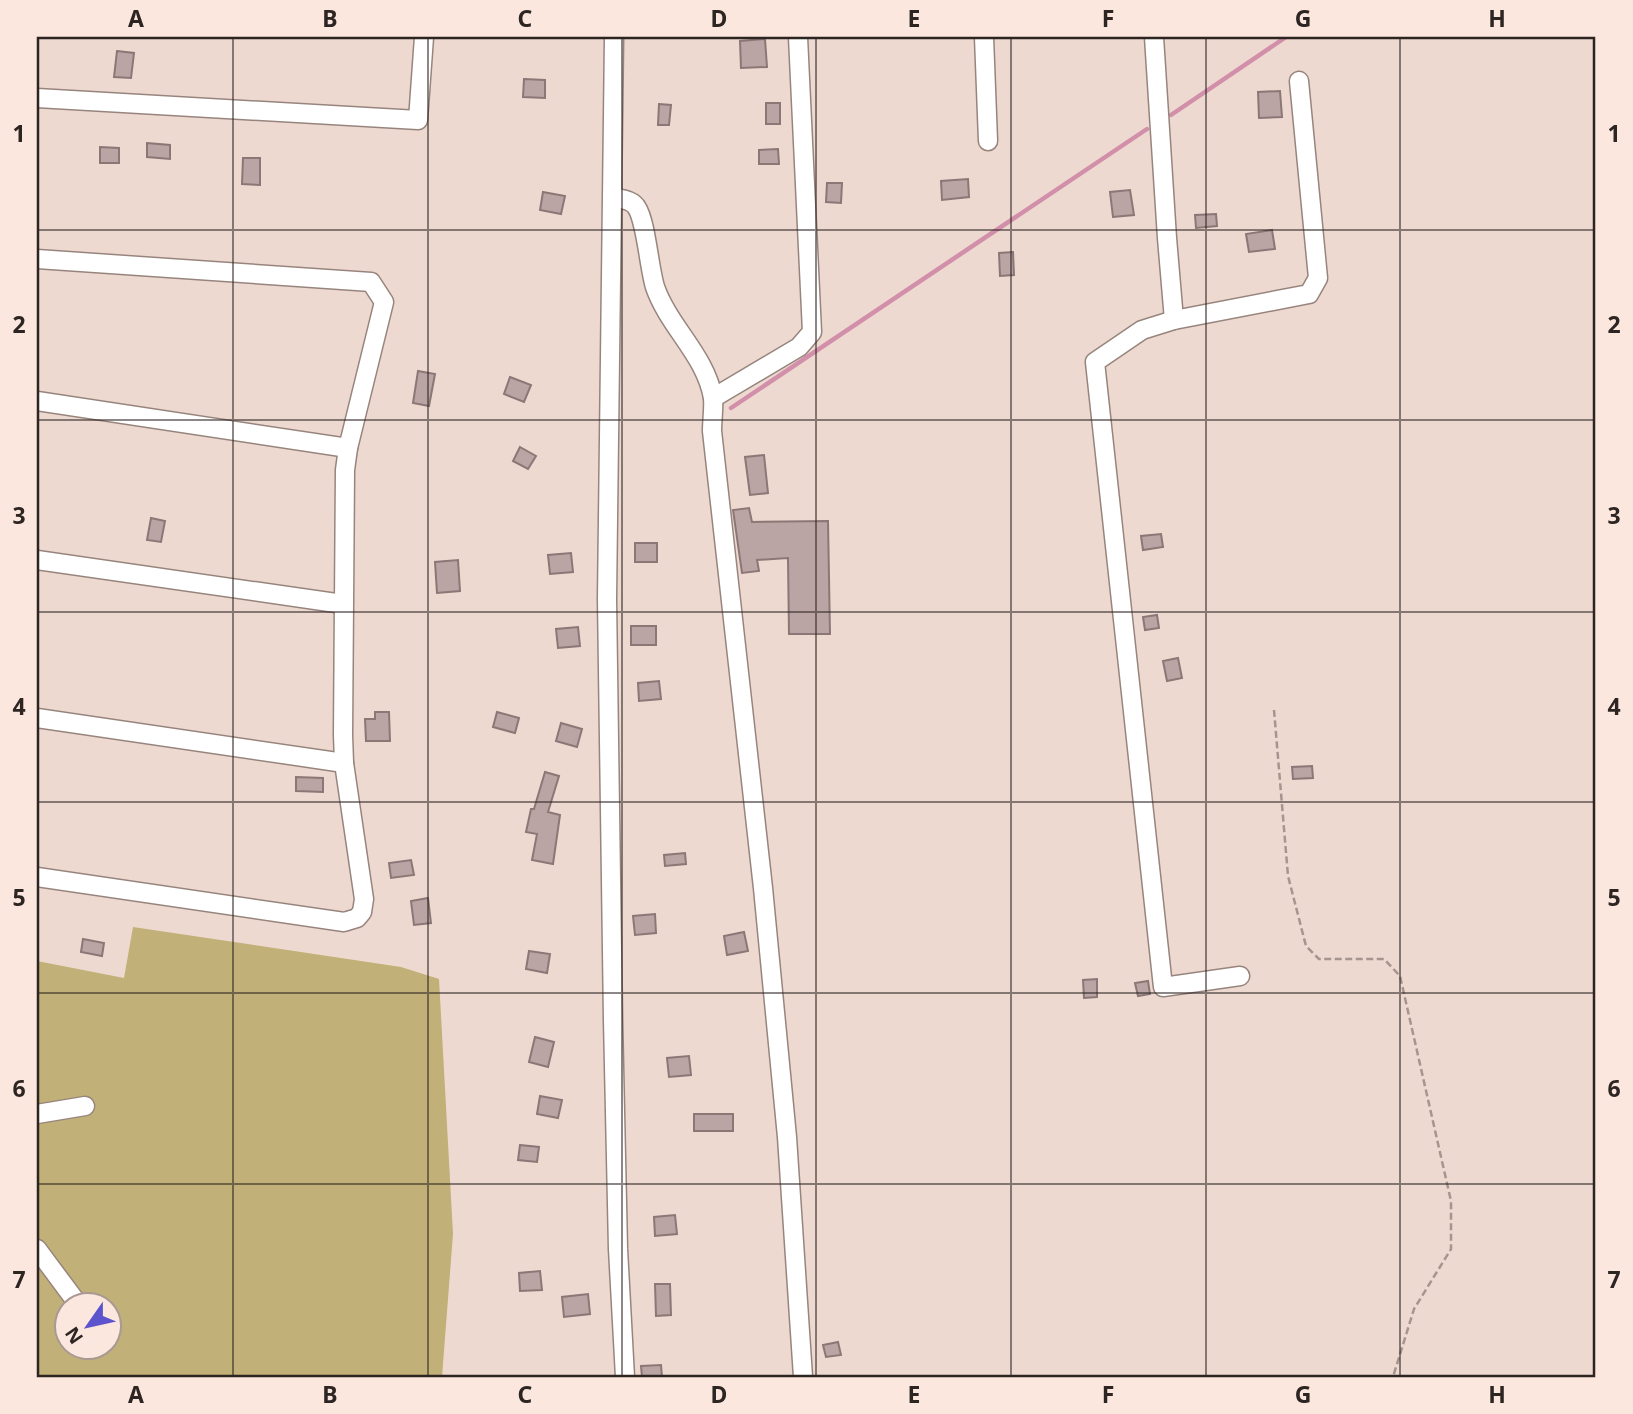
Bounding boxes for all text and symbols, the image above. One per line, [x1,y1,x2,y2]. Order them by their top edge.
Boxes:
text: A [128,2,144,34]
text: B [322,2,338,34]
text: C [518,2,533,34]
text: D [711,2,727,34]
text: E [908,2,920,34]
text: F [1102,2,1114,34]
text: G [1295,2,1311,34]
text: H [1488,2,1506,34]
text: 1 [12,117,26,149]
text: 1 [1607,117,1621,149]
text: 2 [12,308,26,340]
text: 2 [1607,308,1621,340]
text: 3 [12,499,26,531]
text: 3 [1607,499,1621,531]
text: 4 [12,690,26,722]
text: 4 [1607,690,1621,722]
text: 5 [12,881,26,913]
text: 5 [1607,881,1621,913]
text: 6 [12,1072,26,1104]
text: 6 [1607,1072,1621,1104]
text: 7 [12,1263,26,1295]
text: 7 [1607,1263,1621,1295]
north arrow [52,1292,122,1362]
text: N [59,1322,89,1349]
text: A [128,1378,144,1410]
text: B [322,1378,338,1410]
text: C [518,1378,533,1410]
text: D [711,1378,727,1410]
text: E [908,1378,920,1410]
text: F [1102,1378,1114,1410]
text: G [1295,1378,1311,1410]
text: H [1488,1378,1506,1410]

